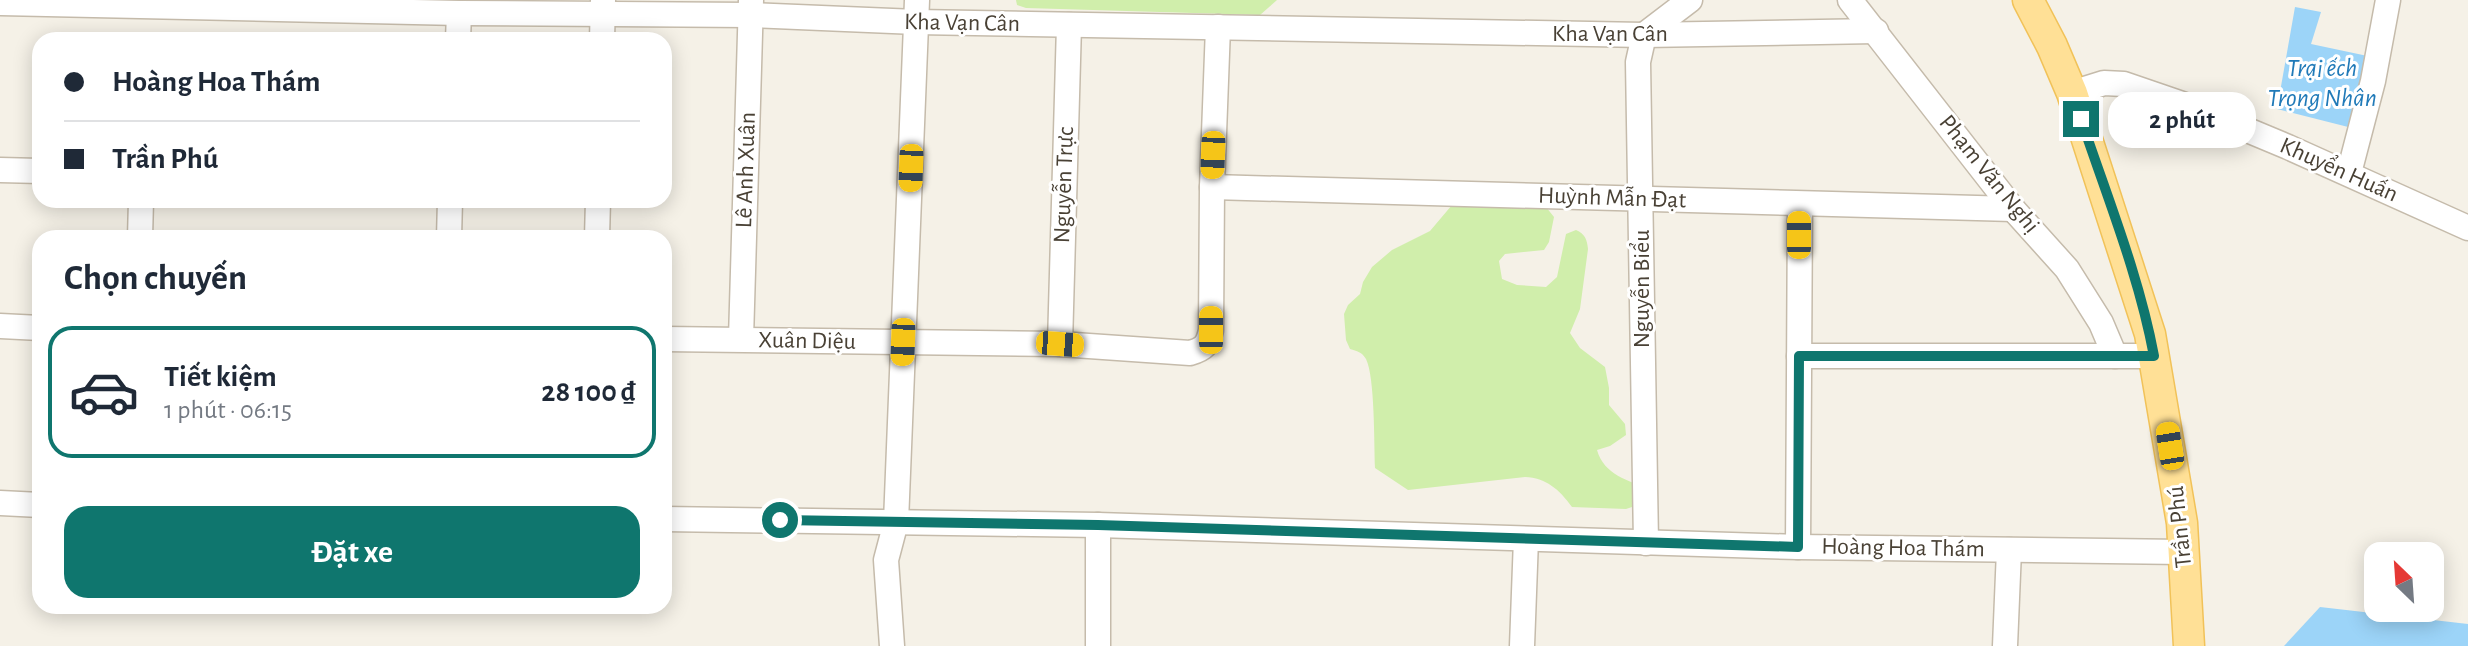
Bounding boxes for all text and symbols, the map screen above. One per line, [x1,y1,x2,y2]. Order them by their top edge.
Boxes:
street label: Kha Vạn Cân [904,10,1020,36]
street label: Kha Vạn Cân [1552,22,1668,46]
water label: Trại ếch Trọng Nhân [2267,55,2377,111]
text: Hoàng Hoa Thám [112,67,320,97]
callout: 2 phút [2109,91,2257,147]
route end [2063,101,2099,137]
text: 2 phút [2149,107,2215,133]
street label: Phạm Văn Nghị [1934,110,2044,238]
street label: Lê Anh Xuân [732,111,760,229]
street label: Nguyễn Trực [1049,126,1078,244]
car [1200,131,1226,179]
street label: Khuyển Huấn [2276,132,2402,207]
text: Trần Phú [112,144,218,174]
car [898,144,924,192]
street label: Huỳnh Mẫn Đạt [1538,182,1687,213]
car [1787,211,1811,259]
street label: Nguyễn Biểu [1629,230,1654,348]
text: Chọn chuyến [64,260,247,296]
car [1199,306,1223,354]
car [890,318,916,366]
street label: Xuân Diệu [758,328,856,354]
car [1035,330,1085,358]
icon: car [68,356,140,428]
text: Tiết kiệm [164,362,277,392]
text: 28 100 ₫ [541,377,636,407]
text: 1 phút · 06:15 [164,397,292,423]
car [2154,420,2186,472]
street label: Trần Phú [2164,485,2196,569]
route start [762,502,798,538]
button: Đặt xe [64,506,640,598]
street label: Hoàng Hoa Thám [1821,535,1985,561]
north arrow [2364,542,2444,622]
map controls [2364,542,2444,622]

